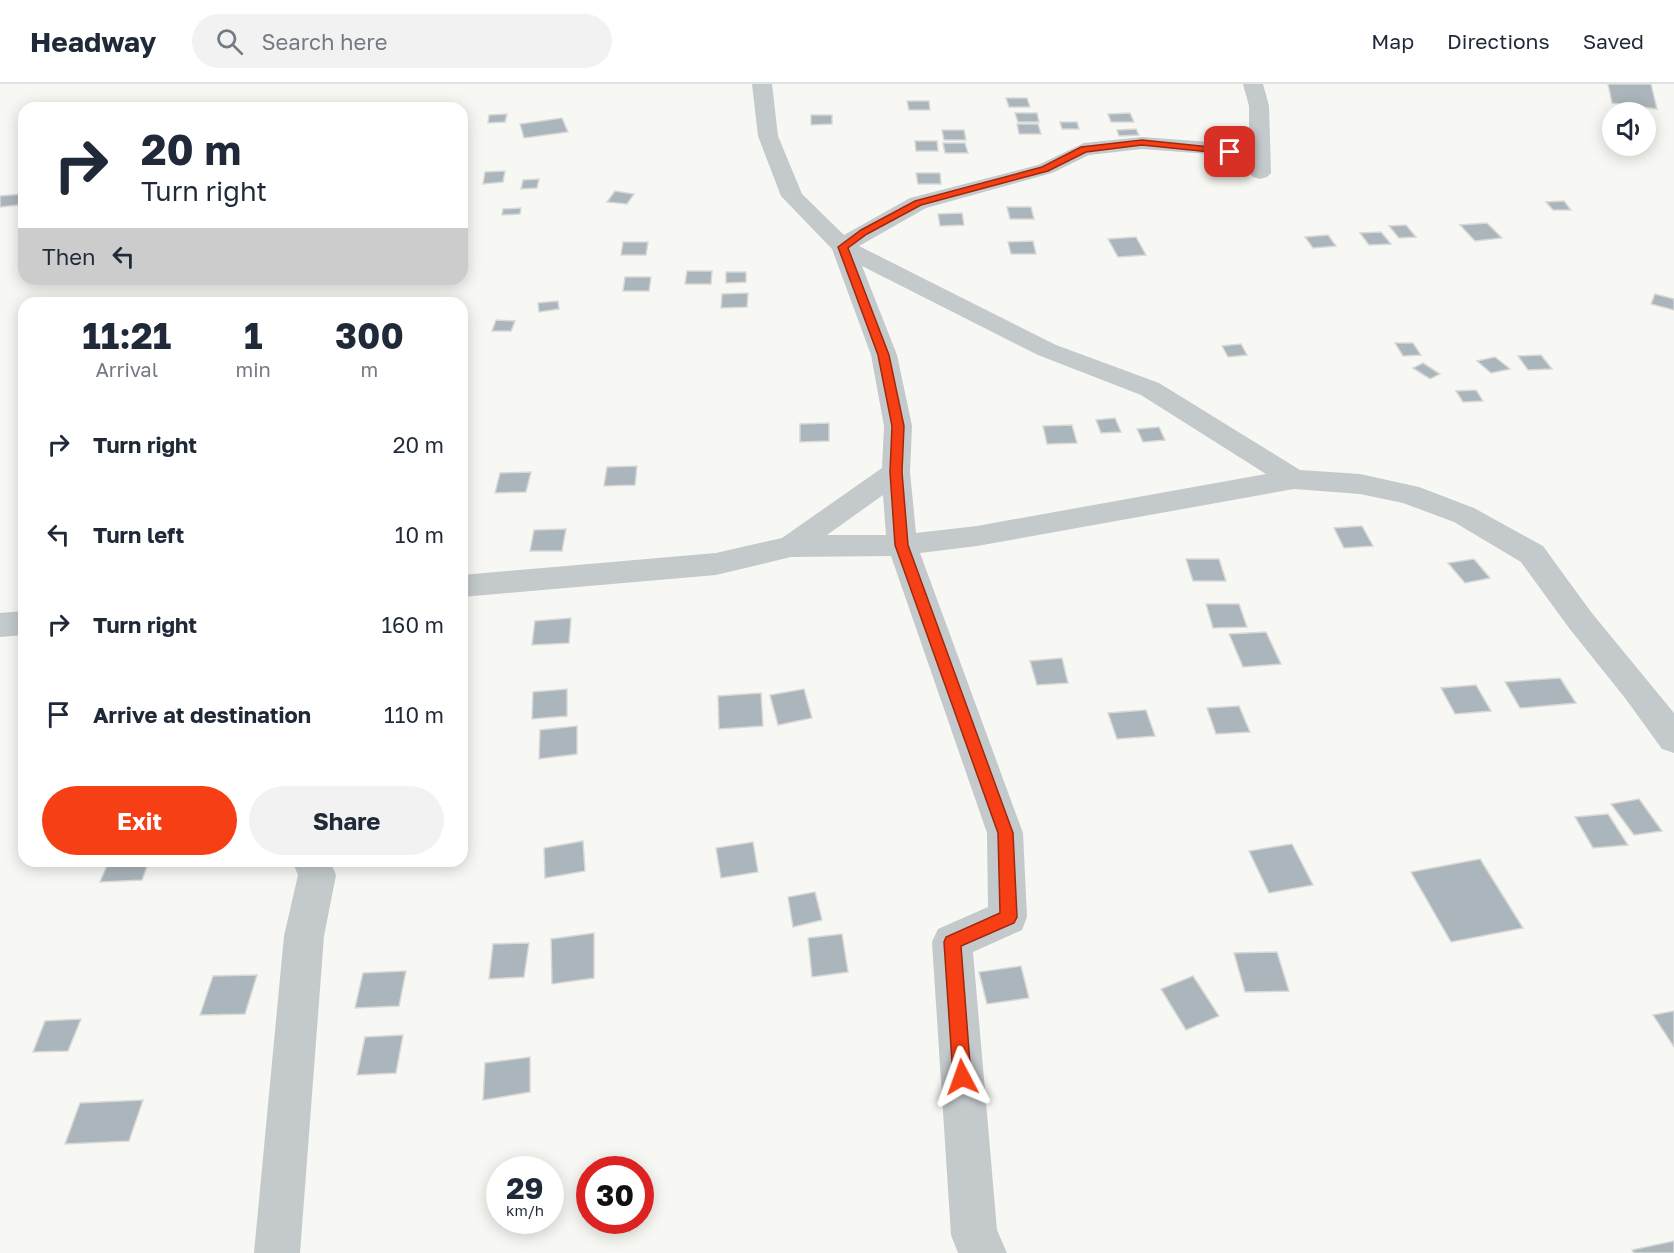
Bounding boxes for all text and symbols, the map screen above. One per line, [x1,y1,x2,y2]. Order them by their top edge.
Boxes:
search box [192,14,612,68]
text: Headway [30,25,156,58]
icon: search [213,25,246,58]
text: Search here [261,28,387,55]
text: Map [1371,28,1414,54]
text: Directions [1447,28,1550,54]
text: Saved [1583,28,1644,54]
map controls [1602,102,1656,156]
button: sound [1602,102,1656,156]
text: 20 m [141,124,241,174]
icon: right [42,126,120,204]
pin [1204,126,1255,177]
icon: arrive [1213,135,1246,168]
text: Turn right [141,175,267,207]
icon: left [107,240,140,273]
text: Then [42,243,95,270]
text: 11:21 [82,314,171,357]
text: 1 [244,314,262,357]
text: 300 [335,314,404,357]
text: Arrival [95,357,158,381]
text: min [235,357,271,381]
text: m [361,357,378,381]
icon: right [42,428,75,461]
text: Turn right [93,431,197,458]
text: 20 m [393,431,444,458]
icon: left [42,518,75,551]
text: Turn left [93,521,184,548]
text: 10 m [395,521,444,548]
icon: right [42,608,75,641]
text: Turn right [93,611,197,638]
text: 160 m [381,611,444,638]
icon: arrive [42,698,75,731]
text: Arrive at destination [93,701,311,728]
text: 110 m [384,701,444,728]
button: Exit [42,786,237,855]
button: Share [249,786,444,855]
position arrow [930,1045,994,1109]
speed limit sign: 30 [576,1156,654,1234]
text: 29 [506,1170,544,1206]
text: km/h [506,1201,544,1219]

